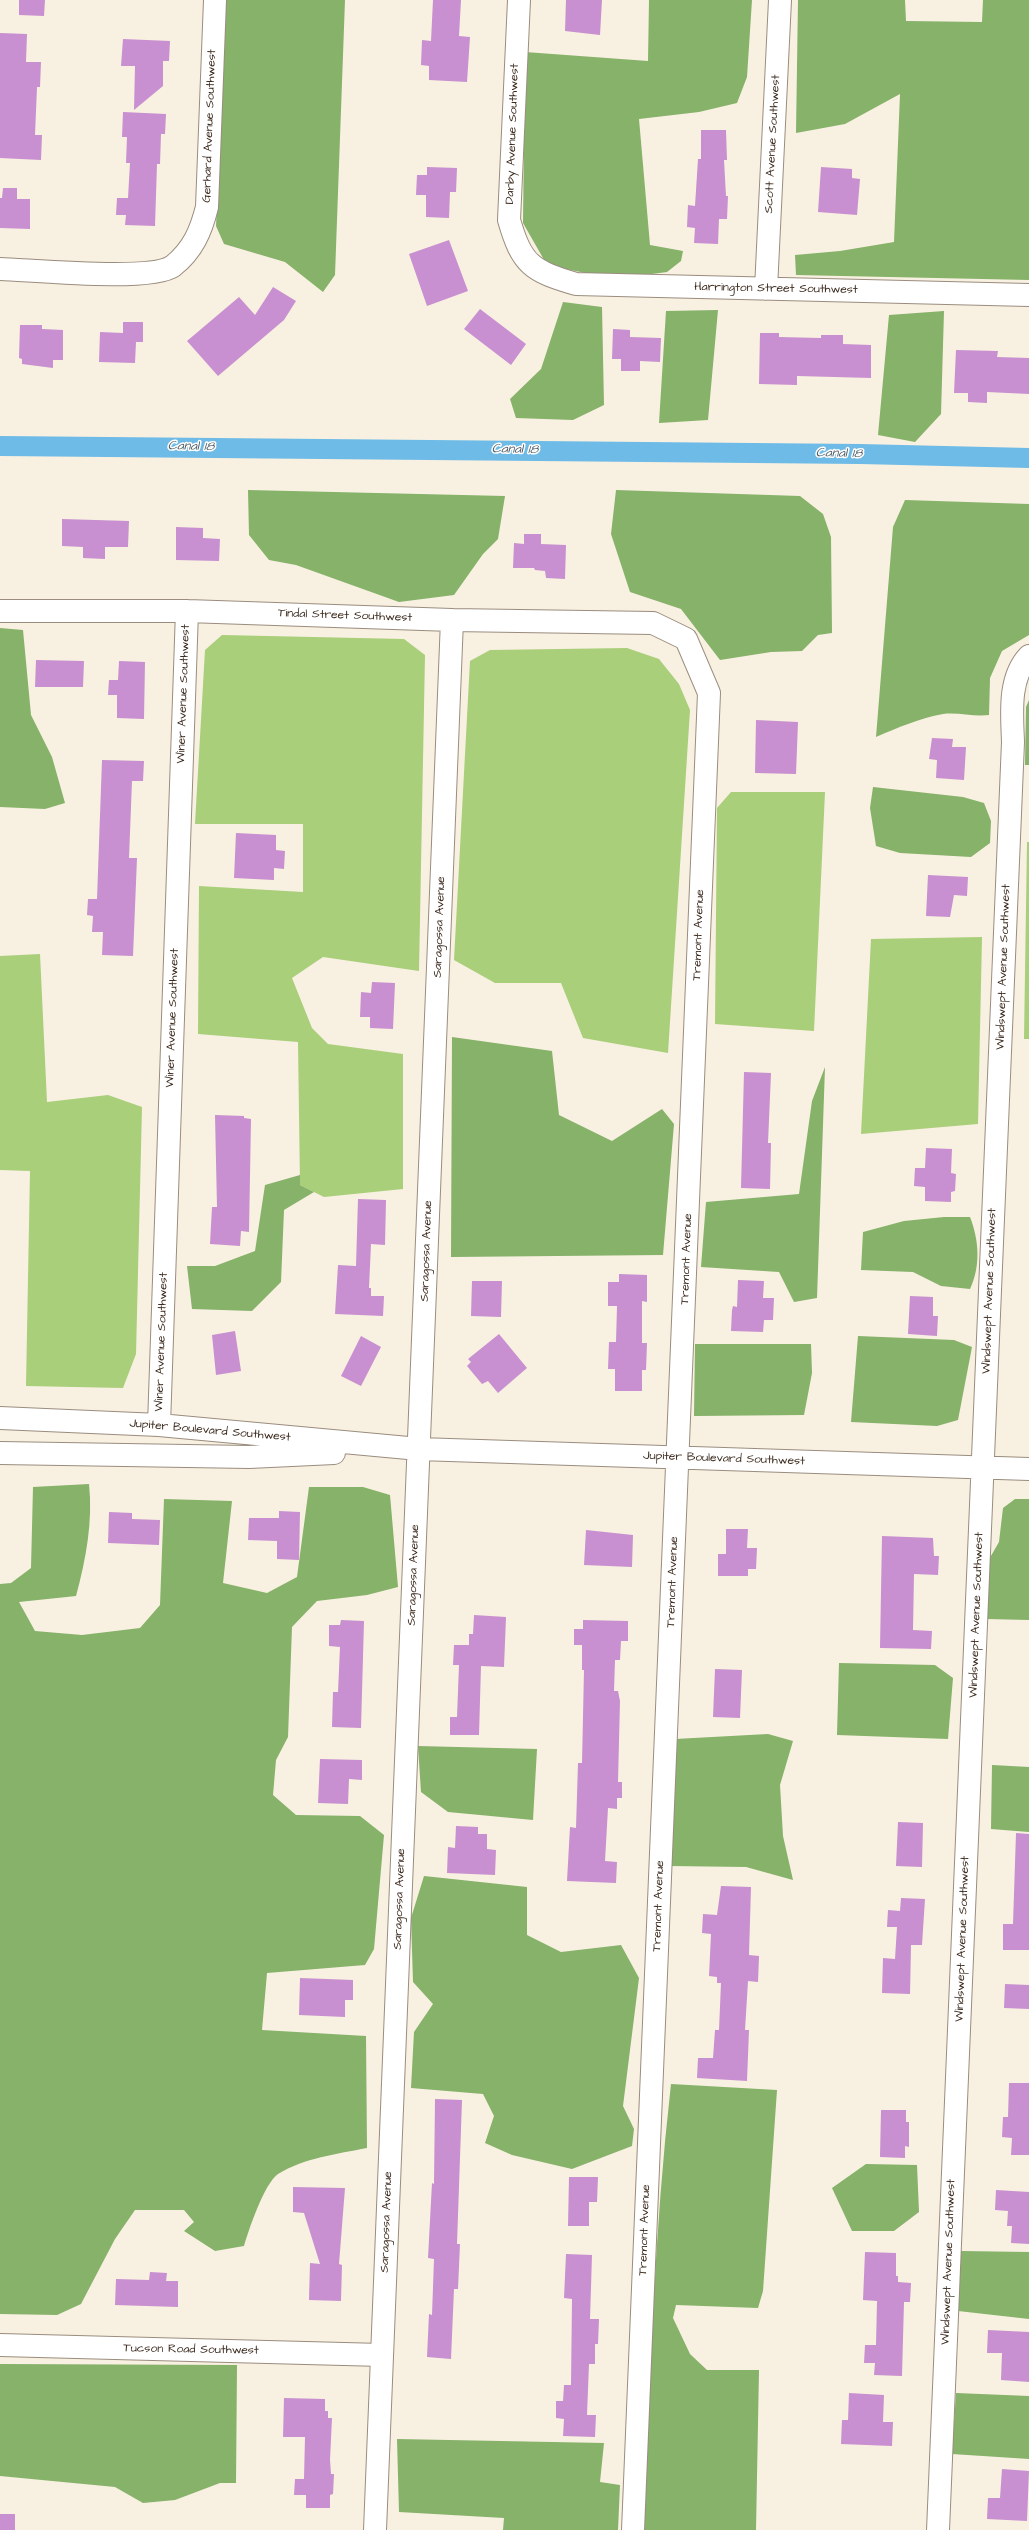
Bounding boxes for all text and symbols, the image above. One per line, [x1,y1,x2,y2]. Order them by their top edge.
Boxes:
street label: Gerhard Avenue Southwest [200,49,220,203]
street label: Darby Avenue Southwest [503,63,523,205]
street label: Scott Avenue Southwest [762,74,784,214]
street label: Harrington Street Southwest [694,280,858,298]
water label: Canal 18 [168,439,214,455]
water label: Canal 18 [492,442,538,458]
water label: Canal 18 [816,446,862,462]
street label: Tindal Street Southwest [278,606,412,626]
street label: Winer Avenue Southwest [174,624,194,764]
street label: Saragossa Avenue [431,876,449,978]
street label: Windswept Avenue Southwest [994,884,1014,1050]
street label: Tremont Avenue [690,889,708,981]
street label: Winer Avenue Southwest [163,948,183,1088]
street label: Saragossa Avenue [418,1200,436,1302]
street label: Windswept Avenue Southwest [980,1208,1000,1374]
street label: Tremont Avenue [678,1213,696,1305]
street label: Winer Avenue Southwest [152,1272,172,1412]
street label: Jupiter Boulevard Southwest [129,1417,291,1445]
street label: Jupiter Boulevard Southwest [643,1449,805,1469]
street label: Saragossa Avenue [405,1524,423,1626]
street label: Windswept Avenue Southwest [967,1532,987,1698]
street label: Tremont Avenue [664,1536,682,1628]
street label: Saragossa Avenue [391,1848,409,1950]
street label: Windswept Avenue Southwest [953,1856,973,2022]
street label: Tremont Avenue [650,1860,668,1952]
street label: Saragossa Avenue [378,2171,396,2273]
street label: Windswept Avenue Southwest [939,2179,959,2345]
street label: Tremont Avenue [636,2184,654,2276]
street label: Tucson Road Southwest [123,2342,259,2358]

